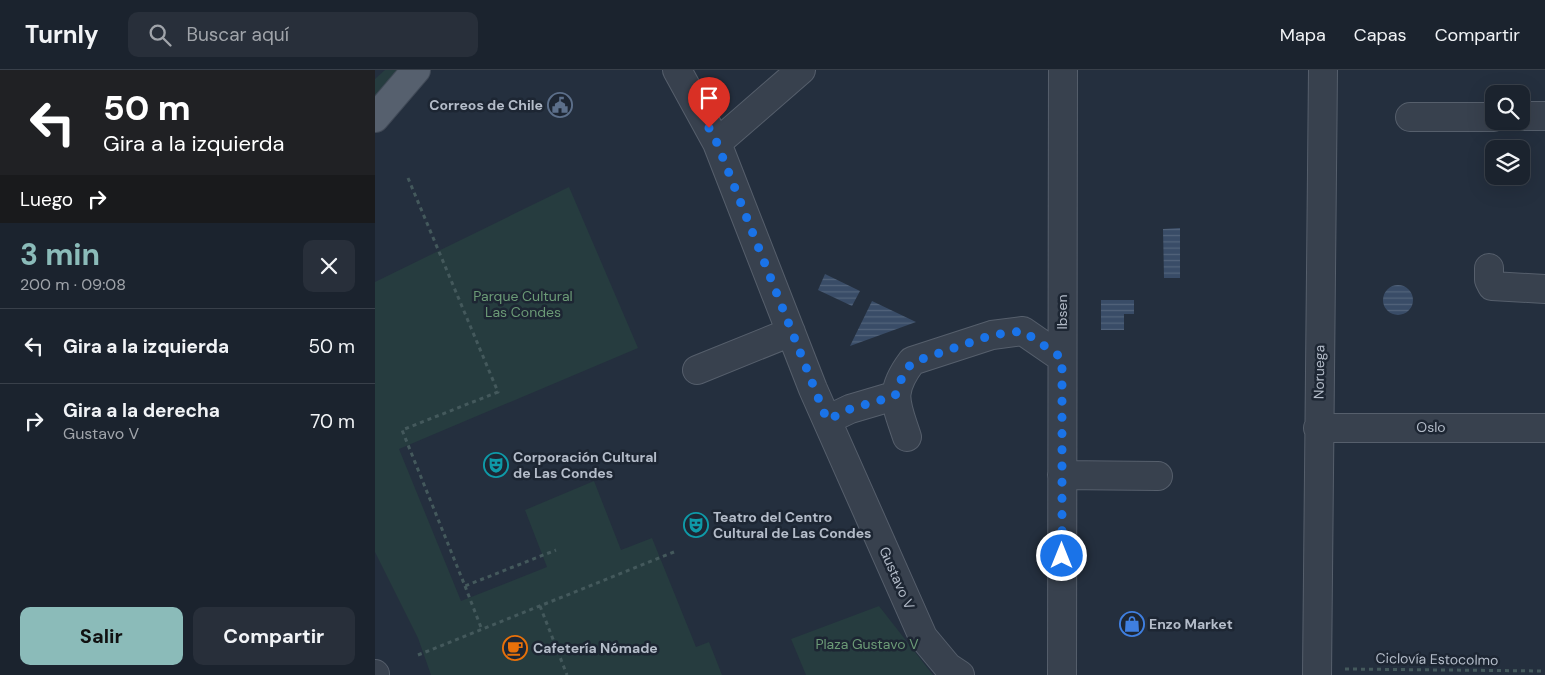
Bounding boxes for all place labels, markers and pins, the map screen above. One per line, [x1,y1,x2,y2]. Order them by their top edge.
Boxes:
pin [688,77,730,128]
public building icon: Correos de Chile [547,92,573,118]
place label: Correos de Chile [429,96,543,114]
place label: Corporación Cultural de Las Condes [513,448,657,482]
theatre icon: Corporación Cultural de Las Condes [483,452,509,478]
place label: Teatro del Centro Cultural de Las Condes [713,508,872,542]
theatre icon: Teatro del Centro Cultural de Las Condes [683,512,709,538]
shop icon: Enzo Market [1119,611,1145,637]
place label: Enzo Market [1149,615,1233,633]
cafe icon: Cafetería Nómade [502,635,528,661]
place label: Cafetería Nómade [533,639,658,657]

